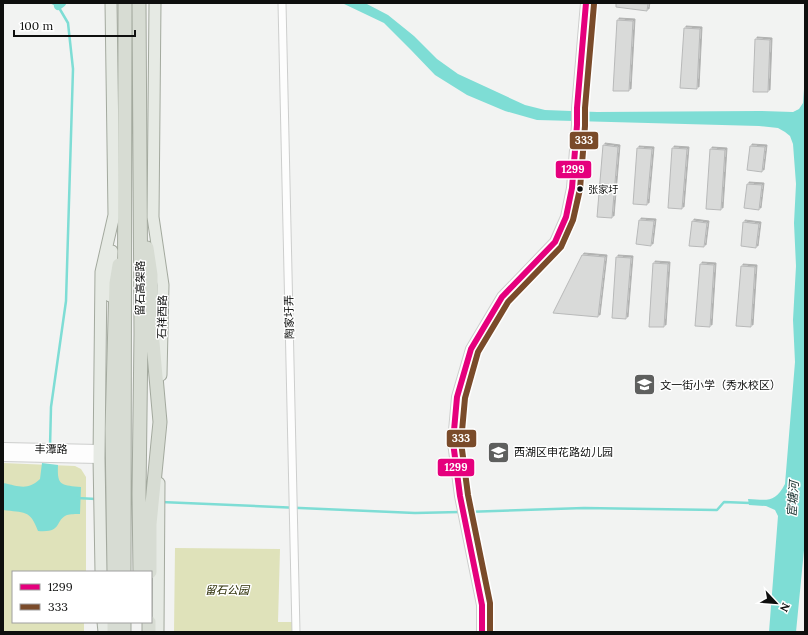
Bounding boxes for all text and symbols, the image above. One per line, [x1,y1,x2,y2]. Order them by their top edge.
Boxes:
scale bar [14,12,135,38]
text: 100 m [20,18,53,33]
line badge: 333 [569,131,599,150]
text: 333 [575,133,593,147]
line badge: 1299 [555,160,592,179]
text: 1299 [561,162,585,176]
place label: 张家圩 [588,183,619,196]
marker: 张家圩 [575,184,585,194]
street label: 留石高架路 [133,261,147,316]
street label: 石祥西路 [155,295,169,339]
street label: 陶家圩弄 [282,295,296,339]
school or university icon: 文一街小学（秀水校区） [632,372,658,398]
place label: 文一街小学（秀水校区） [660,378,781,392]
line badge: 333 [446,429,477,448]
text: 333 [452,431,470,445]
school or university icon: 西湖区申花路幼儿园 [485,439,511,465]
street label: 丰潭路 [34,442,68,456]
place label: 西湖区申花路幼儿园 [514,445,613,459]
line badge: 1299 [437,458,475,477]
text: 1299 [444,460,468,474]
water label: 宦塘河 [784,478,801,517]
legend [12,571,152,623]
text: 1299 [48,579,73,594]
park label: 留石公园 [205,583,251,597]
north arrow [756,583,796,623]
text: 333 [48,599,68,614]
text: N [777,600,793,615]

